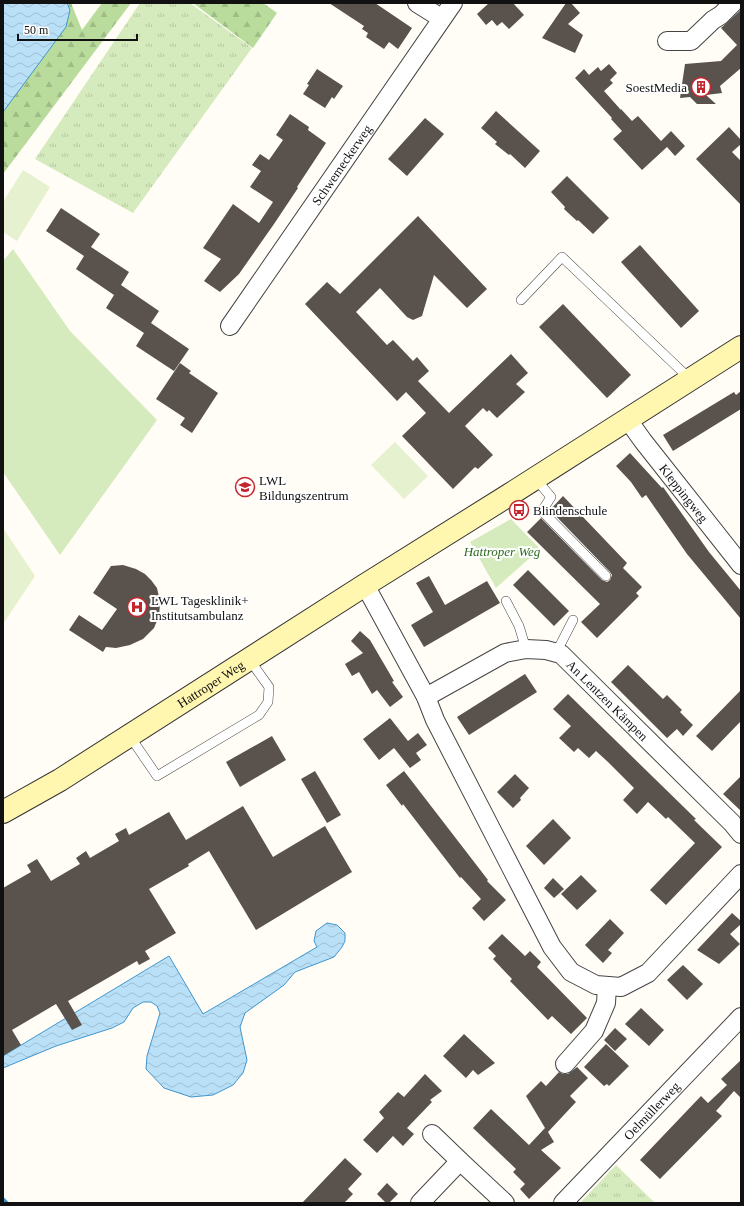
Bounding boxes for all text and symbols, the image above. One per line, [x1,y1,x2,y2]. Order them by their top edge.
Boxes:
scale bar [18,16,137,42]
text: 50 m [24,23,49,37]
building icon: SoestMedia [690,76,712,98]
place label: SoestMedia [626,80,687,95]
street label: Schwemeckerweg [309,121,375,208]
street label: Kleppingweg [656,461,712,526]
place label: LWL Bildungszentrum [259,473,349,503]
school or university icon: LWL Bildungszentrum [234,476,256,498]
bus stop icon: Blindenschule [508,499,530,521]
place label: Blindenschule [533,503,608,518]
park label: Hattroper Weg [463,544,541,559]
place label: LWL Tagesklinik+ Institutsambulanz [151,593,249,623]
hospital icon: LWL Tagesklinik+ Institutsambulanz [126,596,148,618]
street label: Hattroper Weg [175,657,247,711]
street label: An Lentzen Kämpen [564,657,652,744]
street label: Oelmüllerweg [621,1078,683,1143]

